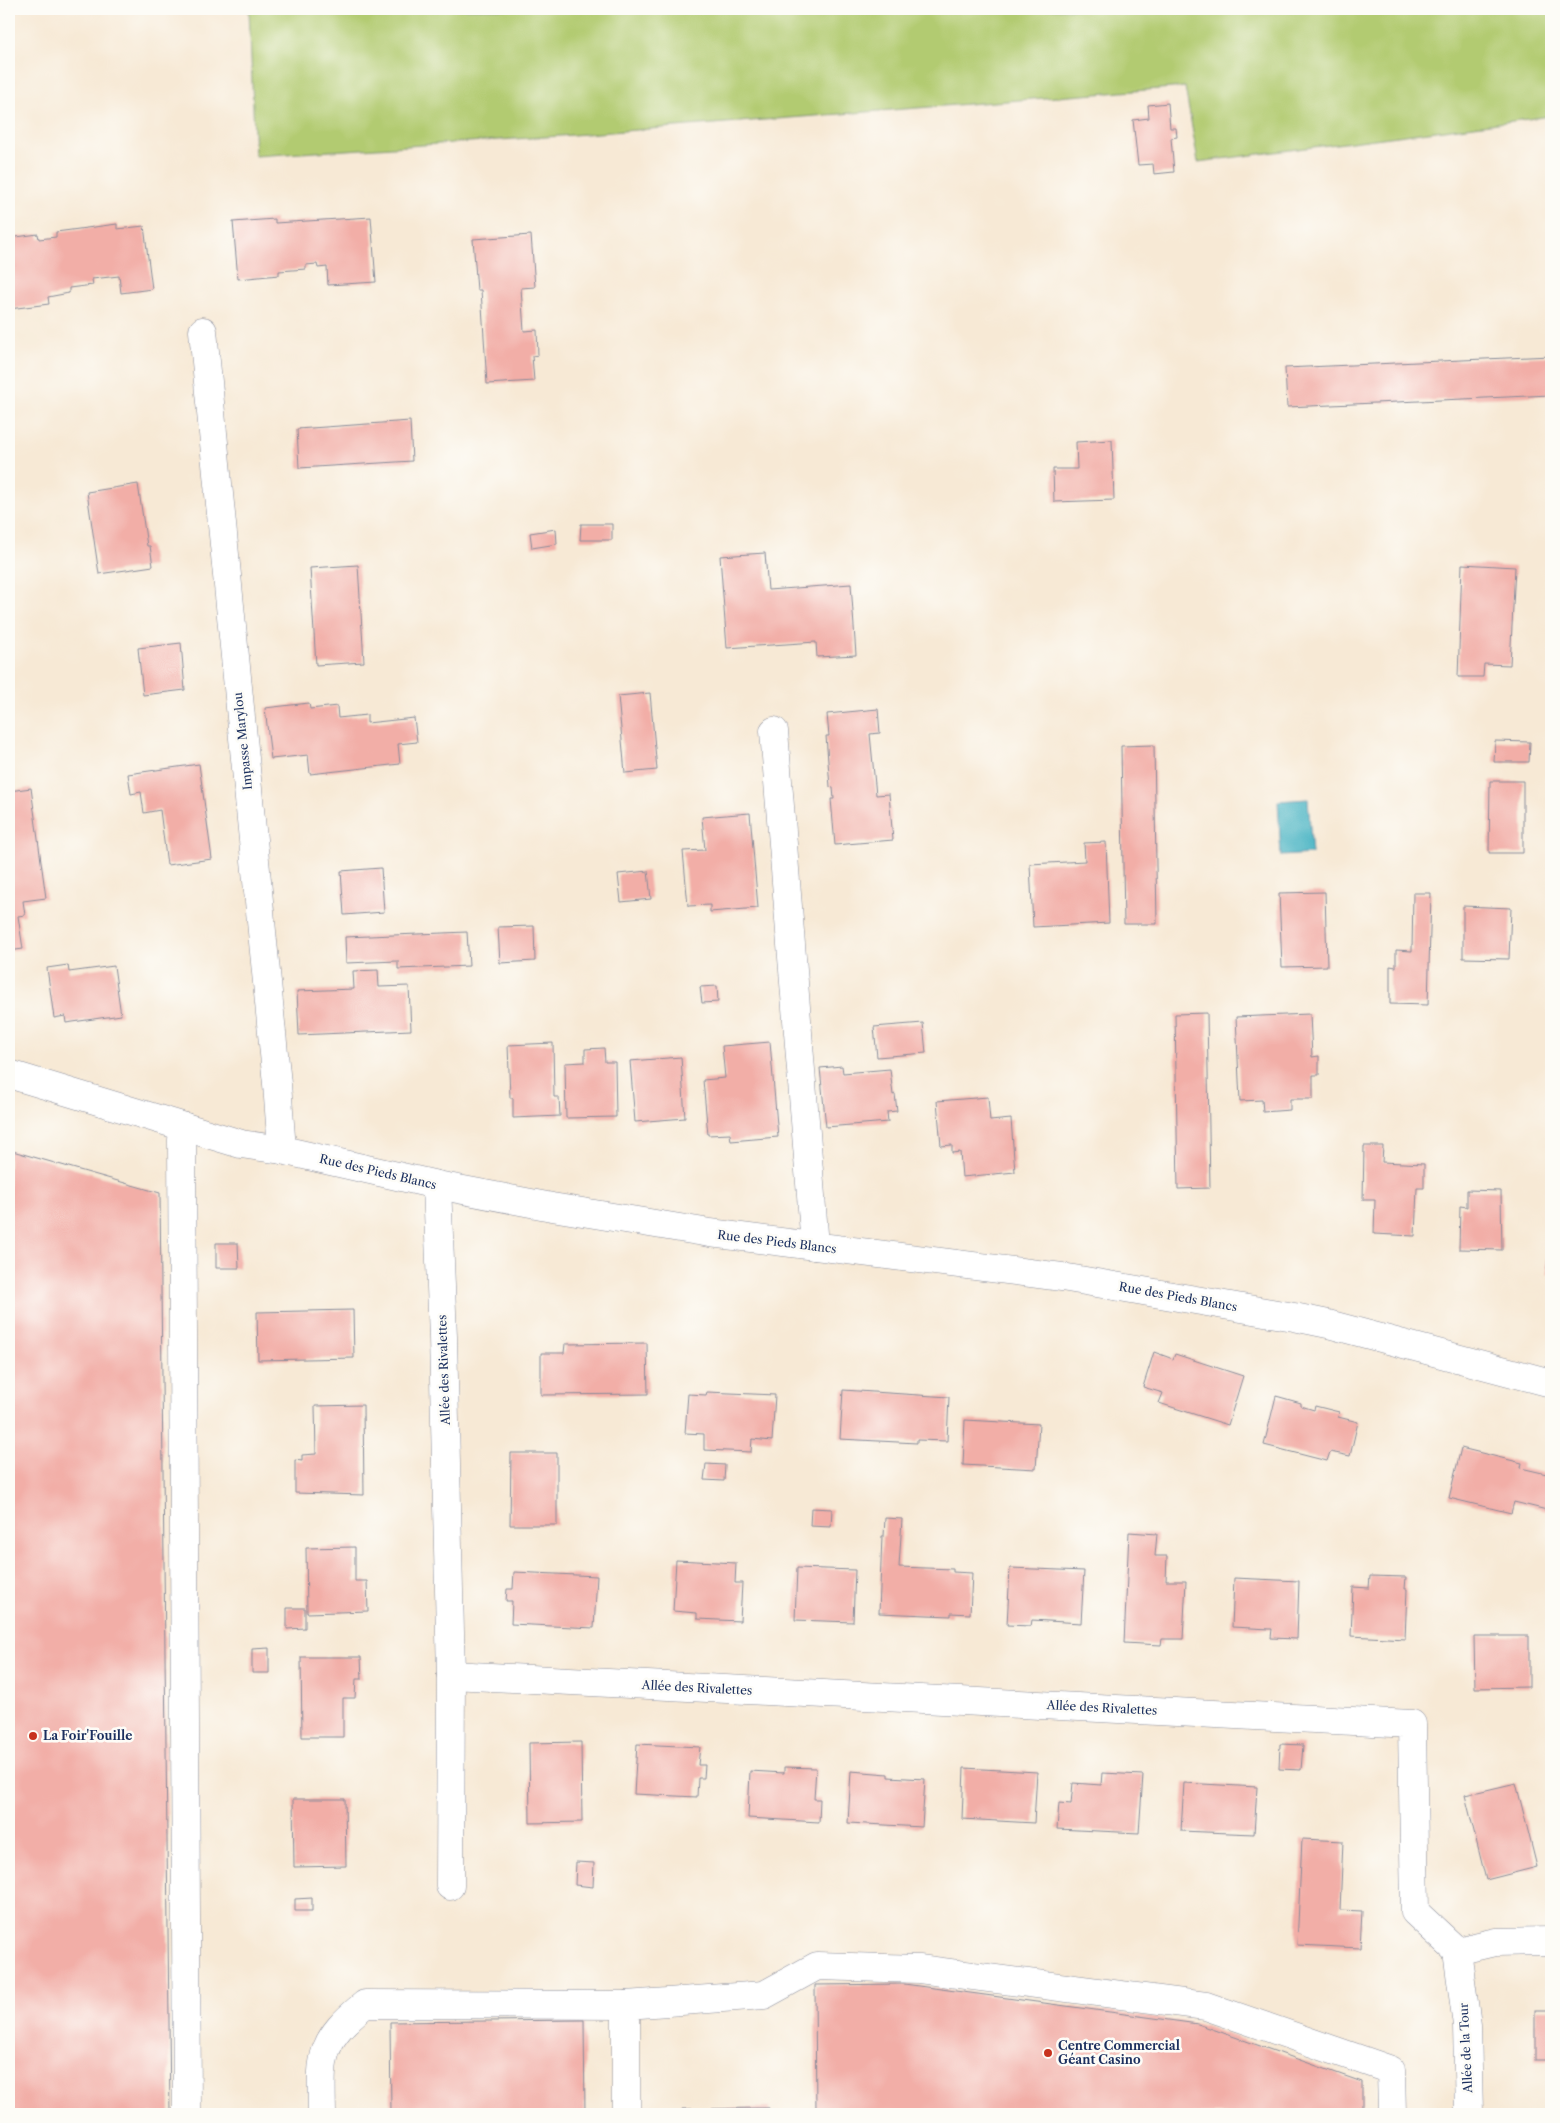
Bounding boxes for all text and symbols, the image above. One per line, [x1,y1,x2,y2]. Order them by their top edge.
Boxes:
street label: Impasse Marylou [230,691,255,791]
street label: Rue des Pieds Blancs [318,1151,438,1192]
street label: Rue des Pieds Blancs [717,1227,837,1256]
street label: Rue des Pieds Blancs [1118,1279,1238,1314]
street label: Allée des Rivalettes [434,1314,453,1427]
street label: Allée des Rivalettes [640,1677,753,1698]
street label: Allée des Rivalettes [1045,1697,1158,1718]
place label: La Foir'Fouille [43,1728,132,1743]
marker: La Foir'Fouille [27,1730,39,1742]
street label: Allée de la Tour [1456,2003,1475,2094]
place label: Centre Commercial Géant Casino [1058,2038,1180,2067]
marker: Centre Commercial Géant Casino [1042,2047,1054,2059]

